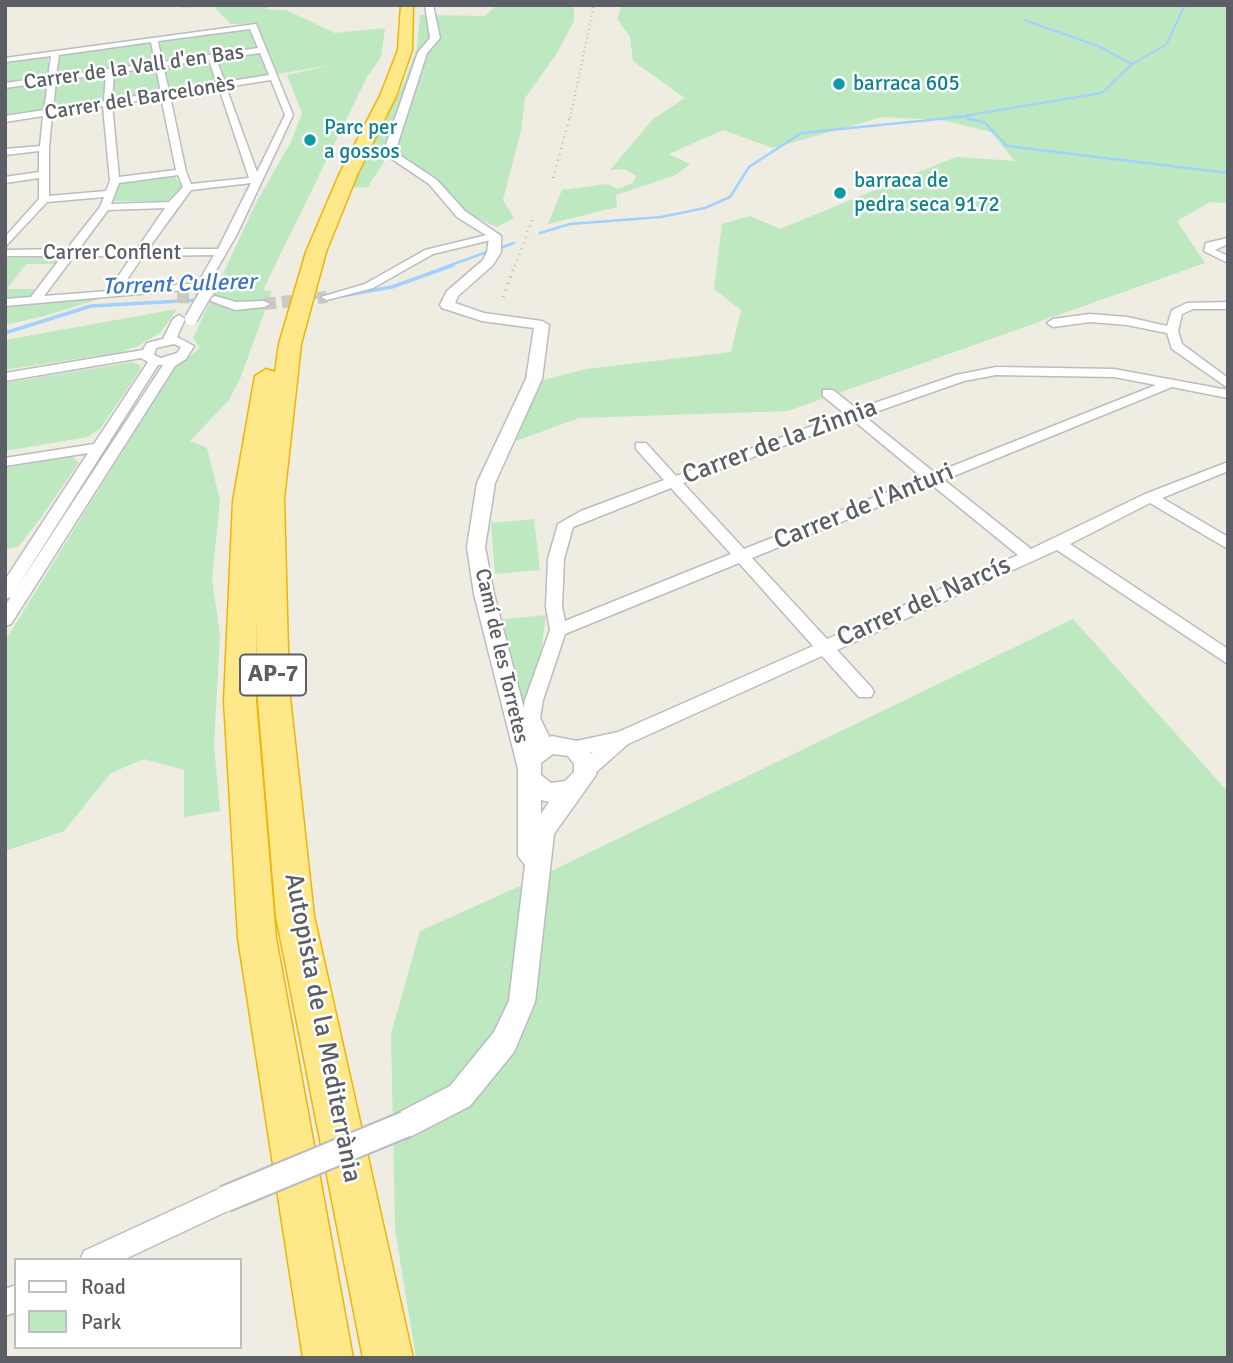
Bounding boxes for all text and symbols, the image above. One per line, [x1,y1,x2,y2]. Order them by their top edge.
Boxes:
street label: Carrer de la Vall d'en Bas [22,40,246,96]
street label: Carrer del Barcelonès [43,71,237,127]
place label: barraca 605 [853,71,960,97]
marker: barraca 605 [831,76,847,92]
place label: Parc per a gossos [324,115,400,165]
marker: Parc per a gossos [302,132,318,148]
place label: barraca de pedra seca 9172 [854,168,1000,218]
marker: barraca de pedra seca 9172 [832,185,848,201]
street label: Carrer Conflent [43,240,181,266]
water label: Torrent Cullerer [102,269,256,301]
street label: Carrer de la Zinnia [678,392,882,492]
street label: Carrer de l'Anturi [770,457,958,557]
street label: Carrer del Narcís [832,550,1016,654]
street label: Camí de les Torretes [469,566,533,746]
road number: AP-7 [240,654,306,696]
street label: Autopista de la Mediterrània [277,871,367,1185]
legend [14,1258,242,1349]
text: Road [81,1274,126,1300]
text: Park [81,1309,121,1335]

